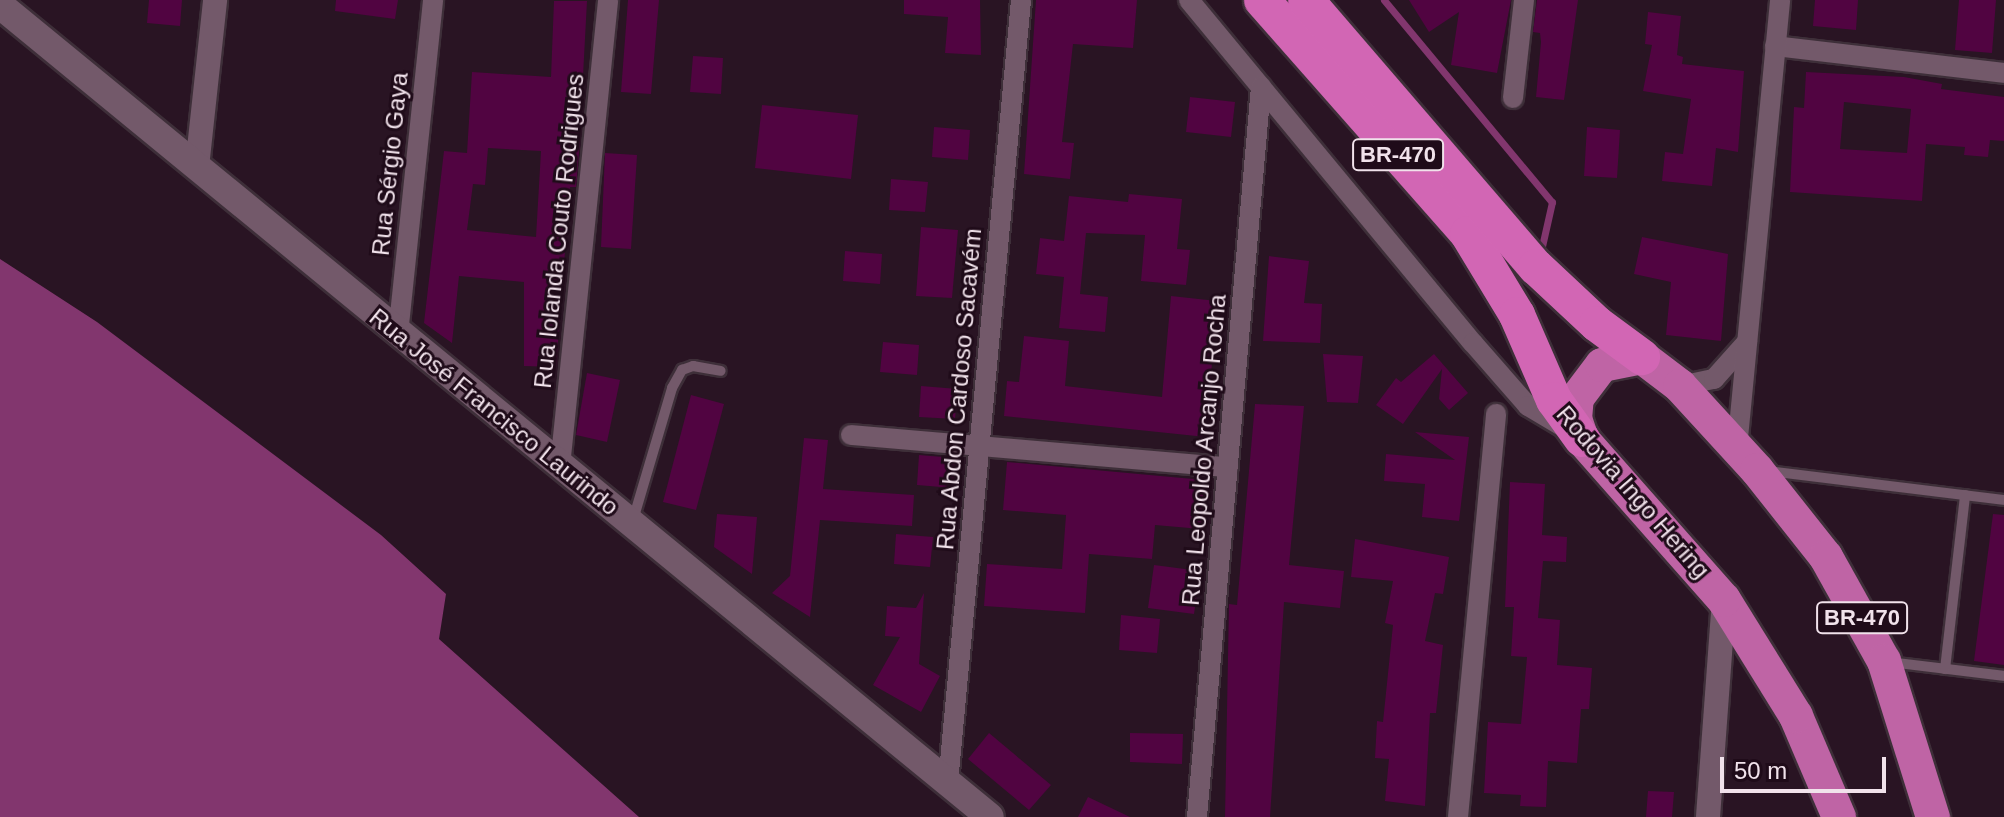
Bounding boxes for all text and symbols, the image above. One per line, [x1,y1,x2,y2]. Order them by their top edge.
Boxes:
street label: Rua Sérgio Gaya [366,71,414,257]
street label: Rua Iolanda Couto Rodrigues [528,72,590,390]
road number: BR-470 [1352,137,1444,173]
street label: Rua Abdon Cardoso Sacavém [931,226,987,552]
street label: Rua Leopoldo Arcanjo Rocha [1176,293,1232,607]
street label: Rua José Francisco Laurindo [364,303,624,521]
street label: Rodovia Ingo Hering [1550,400,1716,584]
road number: BR-470 [1816,600,1908,636]
scale bar [1724,741,1890,791]
text: 50 m [1734,757,1787,784]

